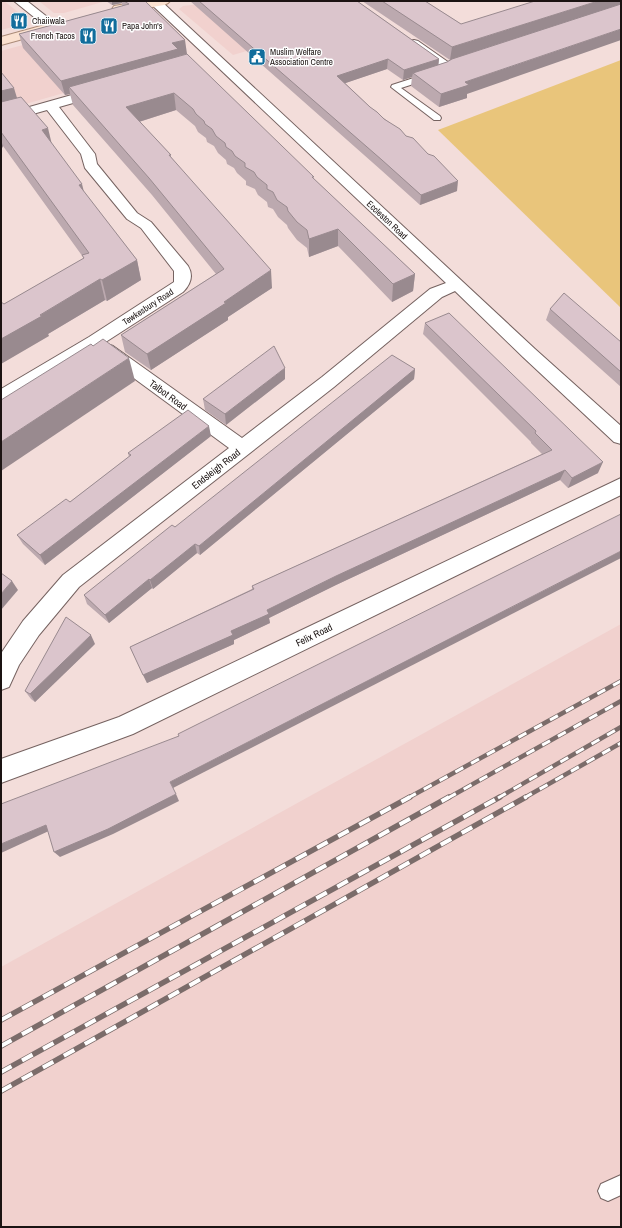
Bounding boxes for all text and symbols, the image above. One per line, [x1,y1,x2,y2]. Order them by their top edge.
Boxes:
restaurant icon: Chaiiwala [9,11,29,31]
place label: Chaiiwala [32,15,65,27]
restaurant icon: Papa John's [99,16,119,36]
place label: Papa John's [122,20,163,32]
restaurant icon: French Tacos [78,26,98,46]
place label: French Tacos [31,30,75,42]
place label: Muslim Welfare Association Centre [269,46,333,68]
public building icon: Muslim Welfare Association Centre [247,47,267,67]
street label: Eccleston Road [364,198,410,242]
street label: Tewkesbury Road [120,286,176,328]
street label: Talbot Road [146,377,190,413]
street label: Endsleigh Road [189,446,243,492]
street label: Felix Road [294,621,334,649]

